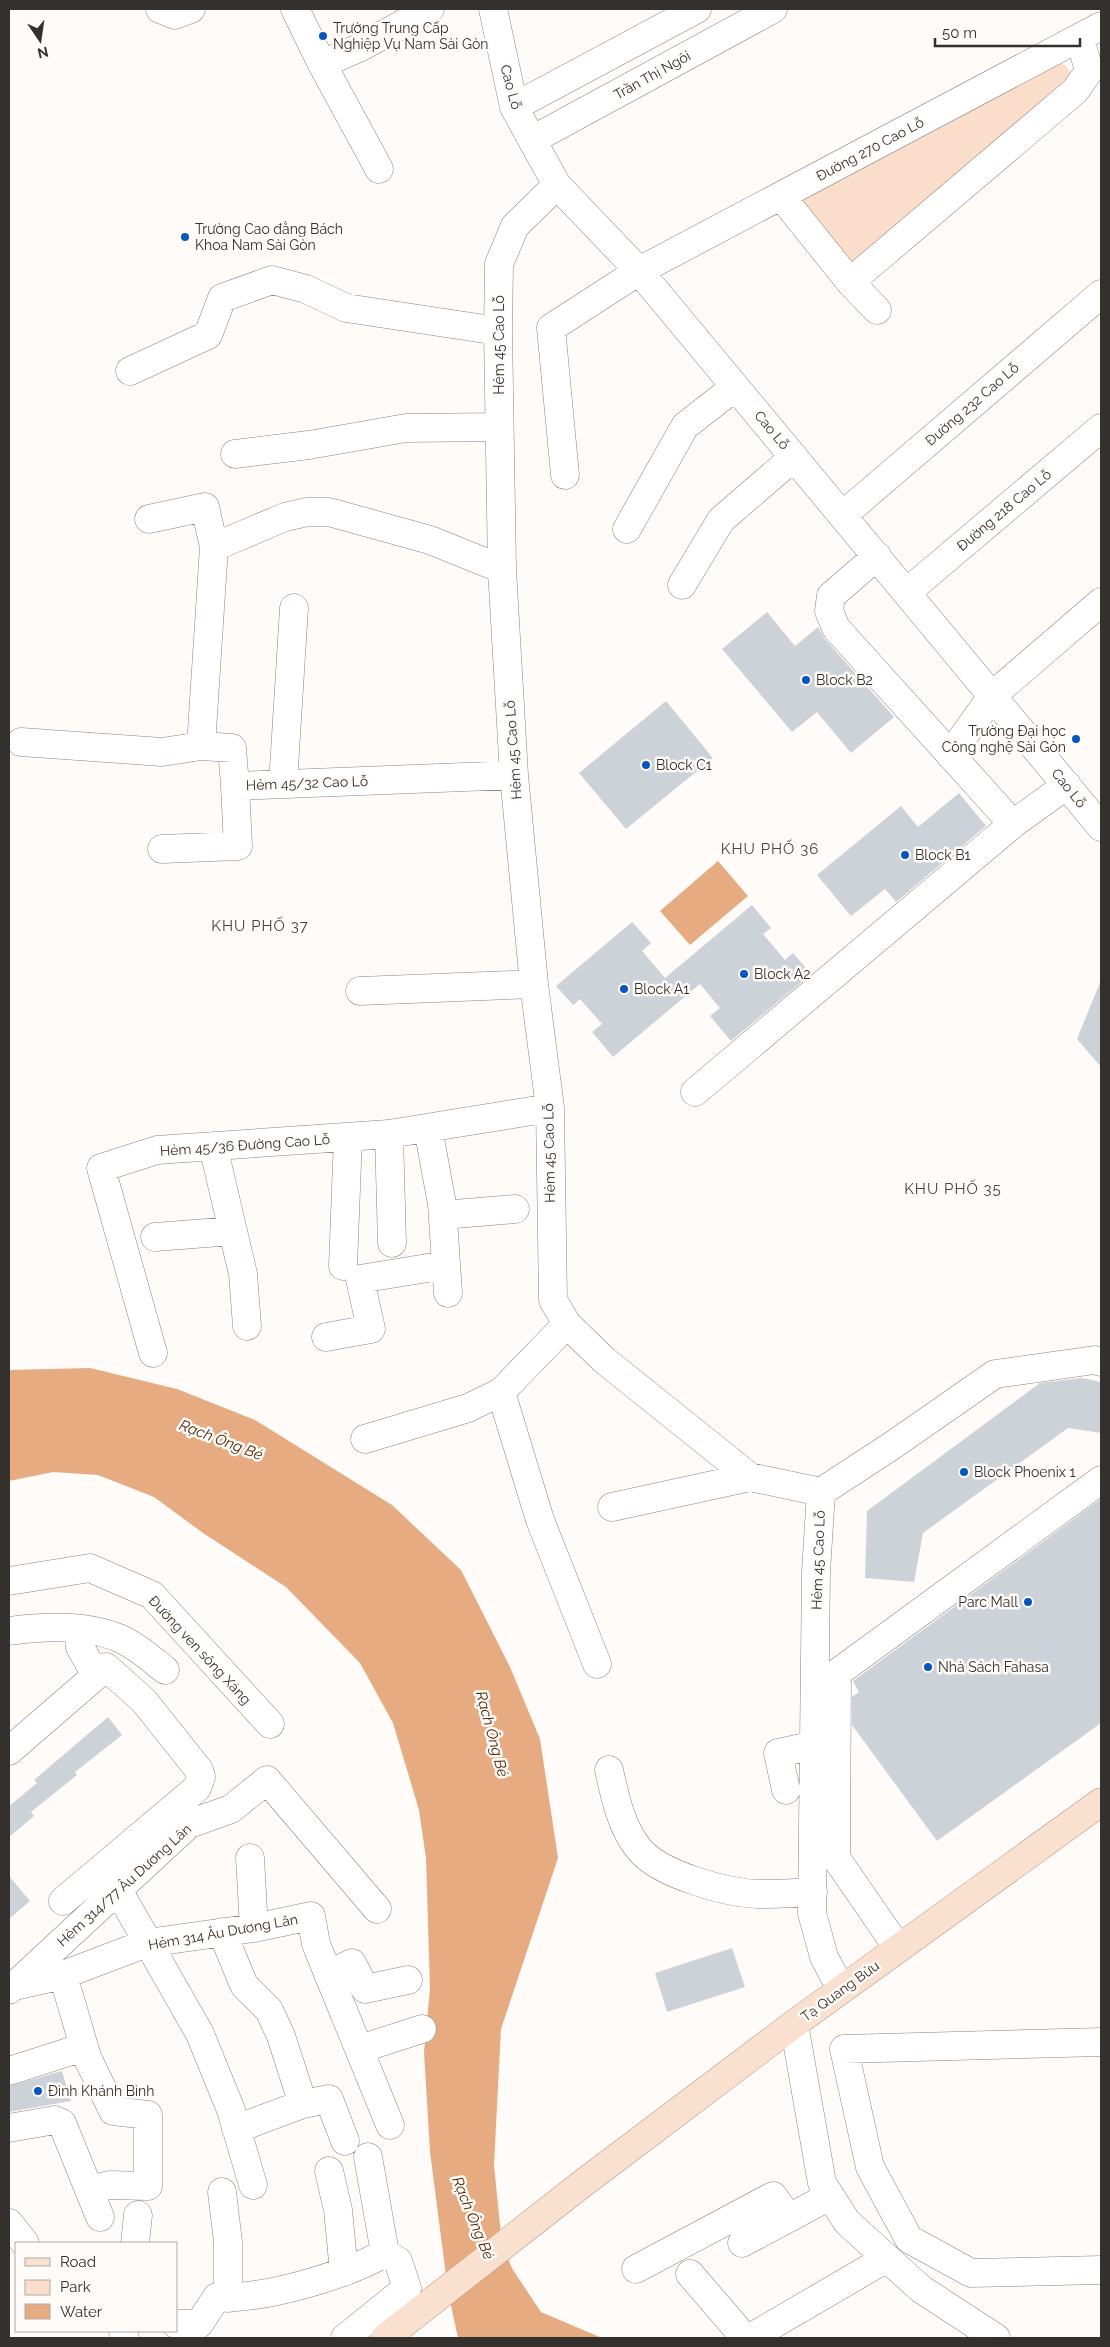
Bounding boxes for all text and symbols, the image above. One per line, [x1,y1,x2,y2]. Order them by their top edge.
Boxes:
north arrow [15,15,65,65]
scale bar [935,15,1080,47]
place label: Trường Trung Cấp Nghiệp Vụ Nam Sài Gòn [333,20,488,52]
text: 50 m [942,24,977,42]
marker: Trường Trung Cấp Nghiệp Vụ Nam Sài Gòn [317,30,329,42]
text: N [36,44,50,62]
street label: Trần Thị Ngôi [611,47,693,103]
street label: Cao Lỗ [497,63,525,111]
street label: Đường 270 Cao Lỗ [813,114,927,184]
place label: Trường Cao đẳng Bách Khoa Nam Sài Gòn [195,221,343,253]
marker: Trường Cao đẳng Bách Khoa Nam Sài Gòn [179,231,191,243]
street label: Hẻm 45 Cao Lỗ [491,295,507,395]
street label: Đường 232 Cao Lỗ [922,359,1022,449]
street label: Cao Lỗ [751,407,793,453]
street label: Đường 218 Cao Lỗ [954,466,1054,554]
place label: Block B2 [816,672,873,688]
marker: Block B2 [800,674,812,686]
street label: Hẻm 45 Cao Lỗ [502,700,524,800]
place label: Trường Đại học Công nghệ Sài Gòn [942,723,1066,755]
marker: Trường Đại học Công nghệ Sài Gòn [1070,733,1082,745]
place label: Block C1 [656,757,712,773]
marker: Block C1 [640,759,652,771]
street label: Cao Lỗ [1048,765,1090,811]
street label: Hẻm 45/32 Cao Lỗ [246,773,368,793]
district label: KHU PHỐ 36 [721,839,819,858]
place label: Block B1 [915,847,970,863]
marker: Block B1 [899,849,911,861]
district label: KHU PHỐ 37 [211,916,309,935]
place label: Block A2 [754,966,810,982]
marker: Block A2 [738,968,750,980]
place label: Block A1 [634,981,689,997]
marker: Block A1 [618,983,630,995]
street label: Hẻm 45 Cao Lỗ [540,1103,558,1203]
street label: Hẻm 45/36 Đường Cao Lỗ [159,1131,331,1159]
district label: KHU PHỐ 35 [904,1179,1002,1198]
water label: Rạch Ông Bé [177,1416,265,1464]
place label: Block Phoenix 1 [974,1464,1075,1480]
marker: Block Phoenix 1 [958,1466,970,1478]
street label: Hẻm 45 Cao Lỗ [808,1510,828,1610]
street label: Đường ven sông Xáng [146,1592,254,1708]
place label: Parc Mall [958,1594,1018,1610]
marker: Parc Mall [1022,1596,1034,1608]
place label: Nhà Sách Fahasa [938,1659,1049,1675]
marker: Nhà Sách Fahasa [922,1661,934,1673]
water label: Rạch Ông Bé [472,1689,512,1779]
street label: Hẻm 314/77 Âu Dương Lân [53,1820,194,1949]
street label: Hẻm 314 Âu Dương Lân [147,1910,299,1953]
street label: Tạ Quang Bửu [798,1957,882,2025]
place label: Đình Khánh Bình [48,2083,154,2099]
marker: Đình Khánh Bình [32,2085,44,2097]
water label: Rạch Ông Bé [448,2174,498,2262]
legend [15,2242,178,2332]
text: Road [60,2253,96,2271]
text: Park [60,2278,91,2296]
text: Water [60,2303,103,2321]

